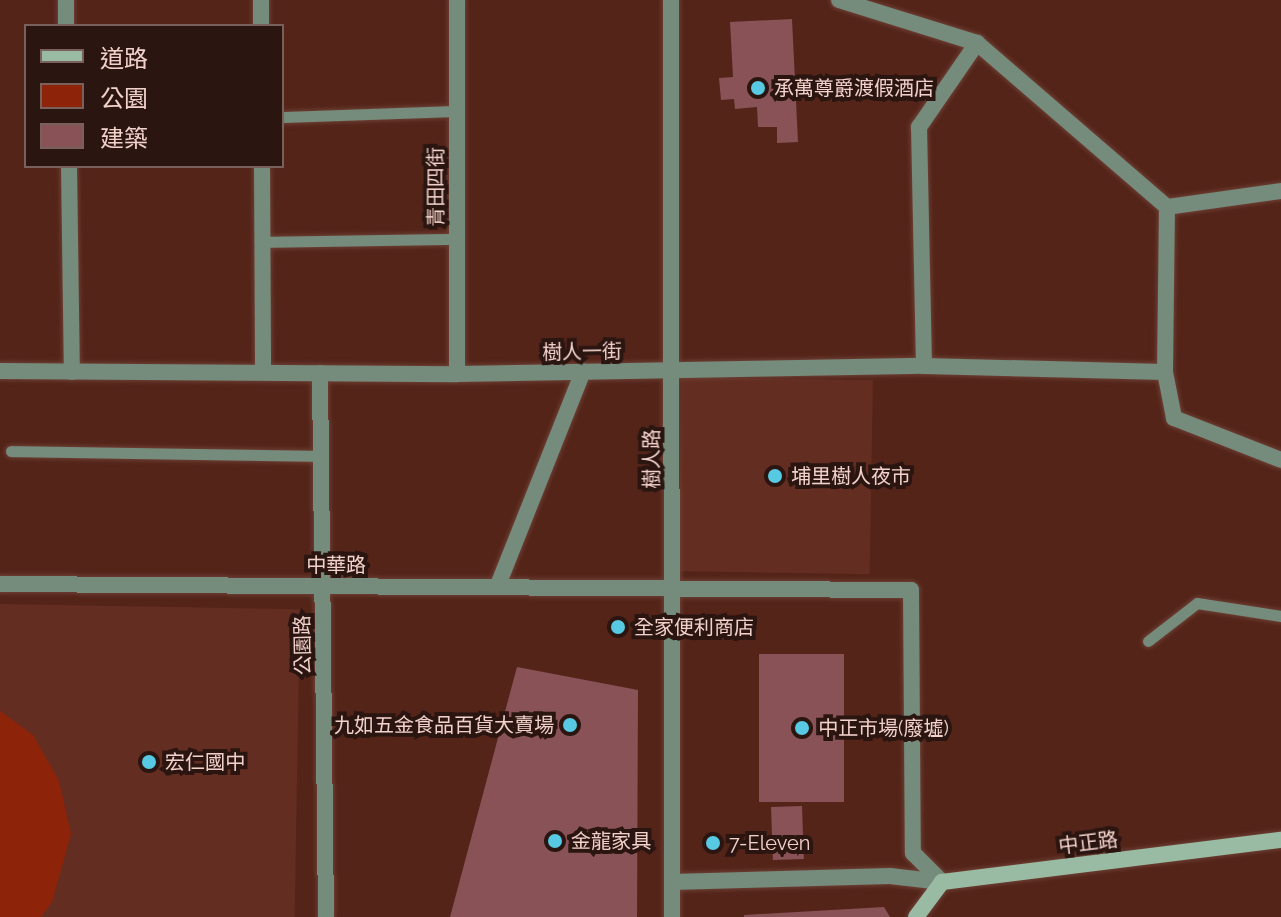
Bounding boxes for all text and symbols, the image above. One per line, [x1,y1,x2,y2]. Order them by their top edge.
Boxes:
legend [24,24,284,168]
text: 道路 [100,44,148,73]
place label: 承萬尊爵渡假酒店 [774,76,934,100]
marker: 承萬尊爵渡假酒店 [749,79,767,97]
text: 公園 [100,84,148,113]
text: 建築 [100,124,148,153]
street label: 青田四街 [424,147,448,227]
street label: 樹人一街 [542,339,622,365]
street label: 樹人路 [640,429,664,489]
place label: 埔里樹人夜市 [791,464,911,488]
marker: 埔里樹人夜市 [766,467,784,485]
street label: 中華路 [306,553,366,577]
street label: 公園路 [290,615,316,675]
place label: 全家便利商店 [634,615,754,639]
marker: 全家便利商店 [609,618,627,636]
place label: 九如五金食品百貨大賣場 [334,713,554,737]
marker: 九如五金食品百貨大賣場 [561,716,579,734]
place label: 中正市場(廢墟) [818,716,949,740]
marker: 中正市場(廢墟) [793,719,811,737]
place label: 宏仁國中 [165,750,245,774]
marker: 宏仁國中 [140,753,158,771]
street label: 中正路 [1057,827,1119,859]
place label: 金龍家具 [571,829,651,853]
place label: 7-Eleven [729,831,810,855]
marker: 金龍家具 [546,832,564,850]
marker: 7-Eleven [704,834,722,852]

